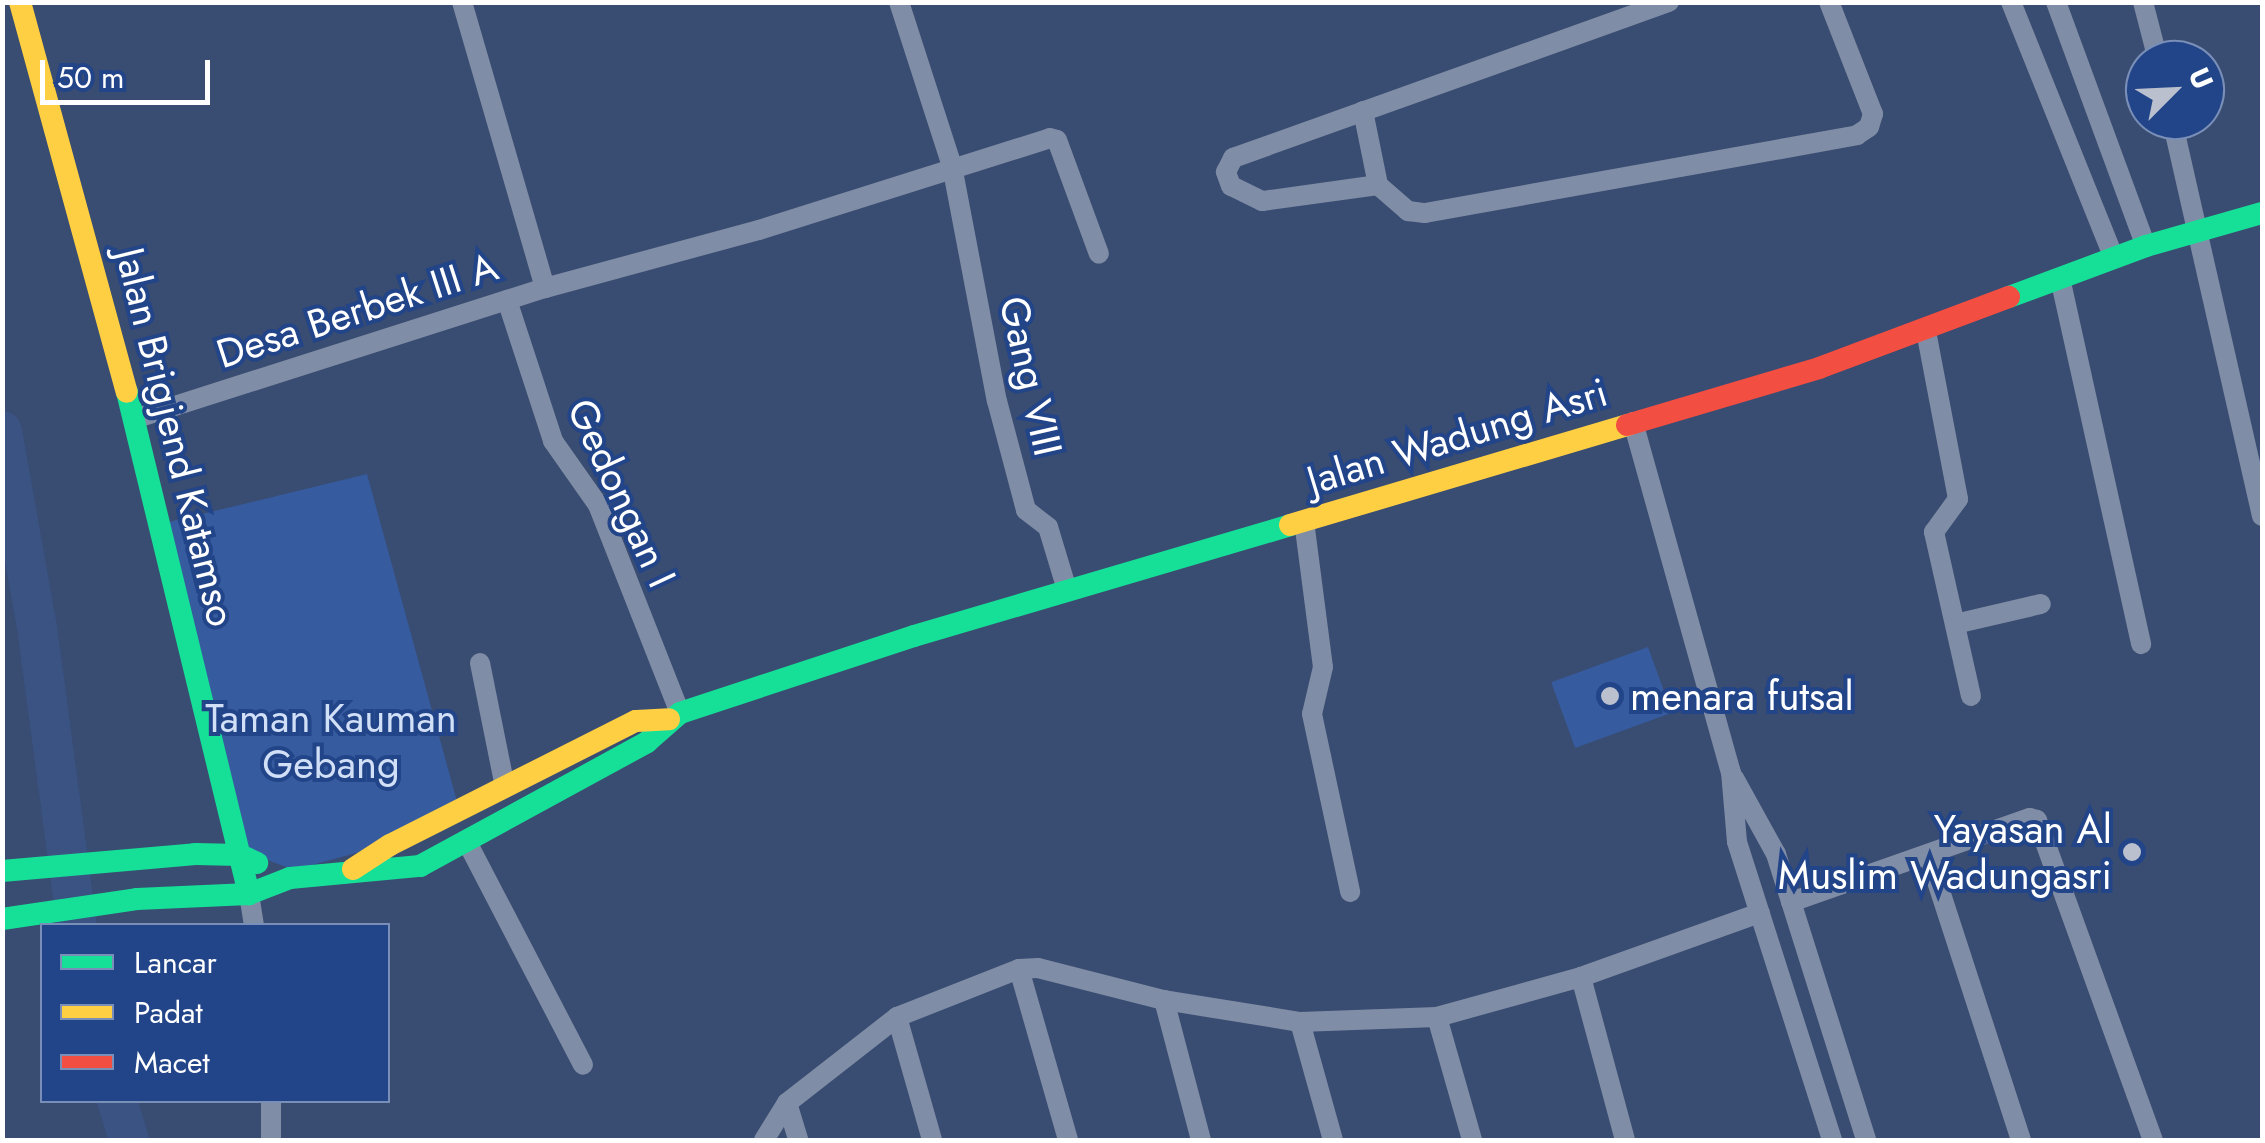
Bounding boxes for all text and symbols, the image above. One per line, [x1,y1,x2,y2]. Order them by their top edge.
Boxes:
scale bar [45,40,215,102]
north arrow [2125,40,2225,140]
text: 50 m [57,56,124,99]
text: U [2178,61,2224,96]
street label: Desa Berbek III A [210,242,504,378]
street label: Jalan Brigjend Katamso [106,243,246,631]
street label: Gang VIII [989,292,1073,460]
street label: Jalan Wadung Asri [1301,368,1613,504]
street label: Gedongan I [558,391,686,595]
place label: menara futsal [1630,672,1854,720]
marker: menara futsal [1599,685,1621,707]
park label: Taman Kauman Gebang [205,694,457,788]
place label: Yayasan Al Muslim Wadungasri [1778,805,2112,899]
marker: Yayasan Al Muslim Wadungasri [2121,841,2143,863]
legend [40,923,390,1103]
text: Lancar [134,941,217,984]
text: Padat [134,991,203,1034]
text: Macet [134,1041,210,1084]

